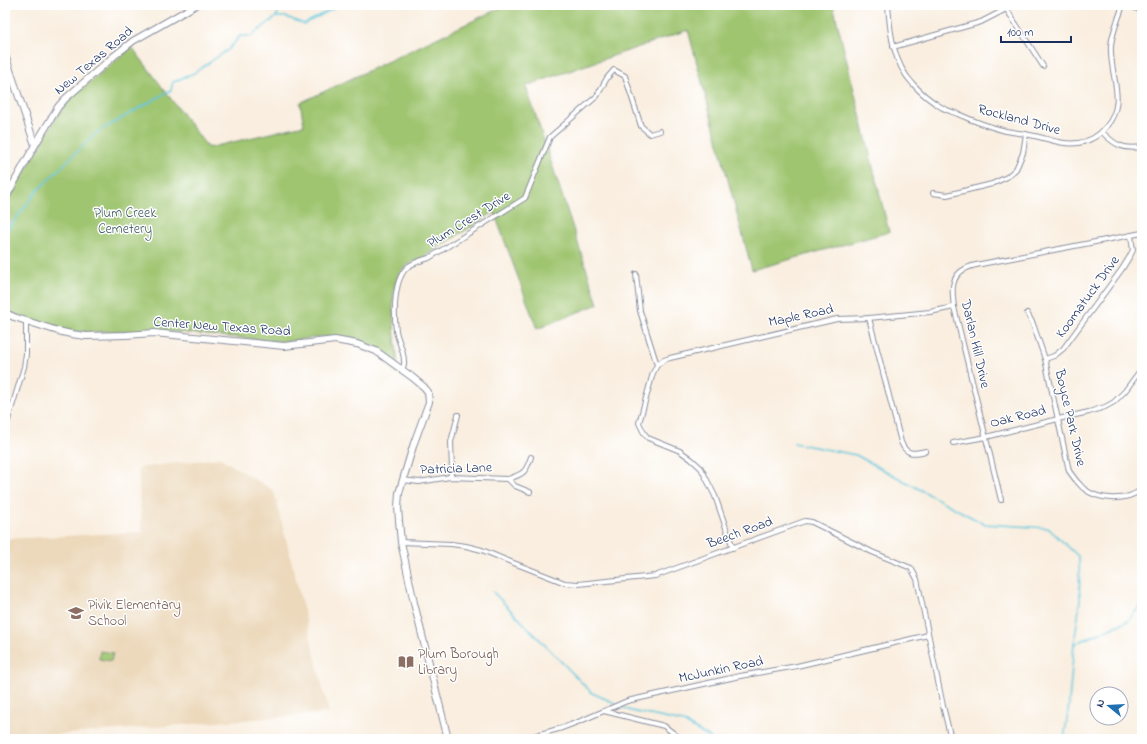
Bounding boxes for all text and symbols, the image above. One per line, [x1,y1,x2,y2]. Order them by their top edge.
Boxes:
scale bar [1001,18,1071,44]
street label: New Texas Road [50,22,138,100]
text: 100 m [1007,24,1034,42]
street label: Rockland Drive [975,99,1063,141]
street label: Plum Crest Drive [423,186,515,254]
park label: Plum Creek Cemetery [94,203,157,241]
street label: Koomatuck Drive [1051,251,1126,343]
street label: Darlan Hill Drive [954,297,996,391]
street label: Maple Road [767,299,836,333]
street label: Center New Texas Road [153,312,291,342]
street label: Boyce Park Drive [1047,366,1092,469]
street label: Oak Road [988,400,1048,434]
street label: Patricia Lane [420,457,493,481]
street label: Beech Road [703,511,776,555]
place label: Pivik Elementary School [88,595,181,632]
school or university icon: Pivik Elementary School [67,604,85,622]
place label: Plum Borough Library [418,644,499,682]
street label: McJunkin Road [677,651,765,689]
library icon: Plum Borough Library [397,653,415,671]
north arrow [1089,686,1129,726]
text: N [1092,697,1109,709]

